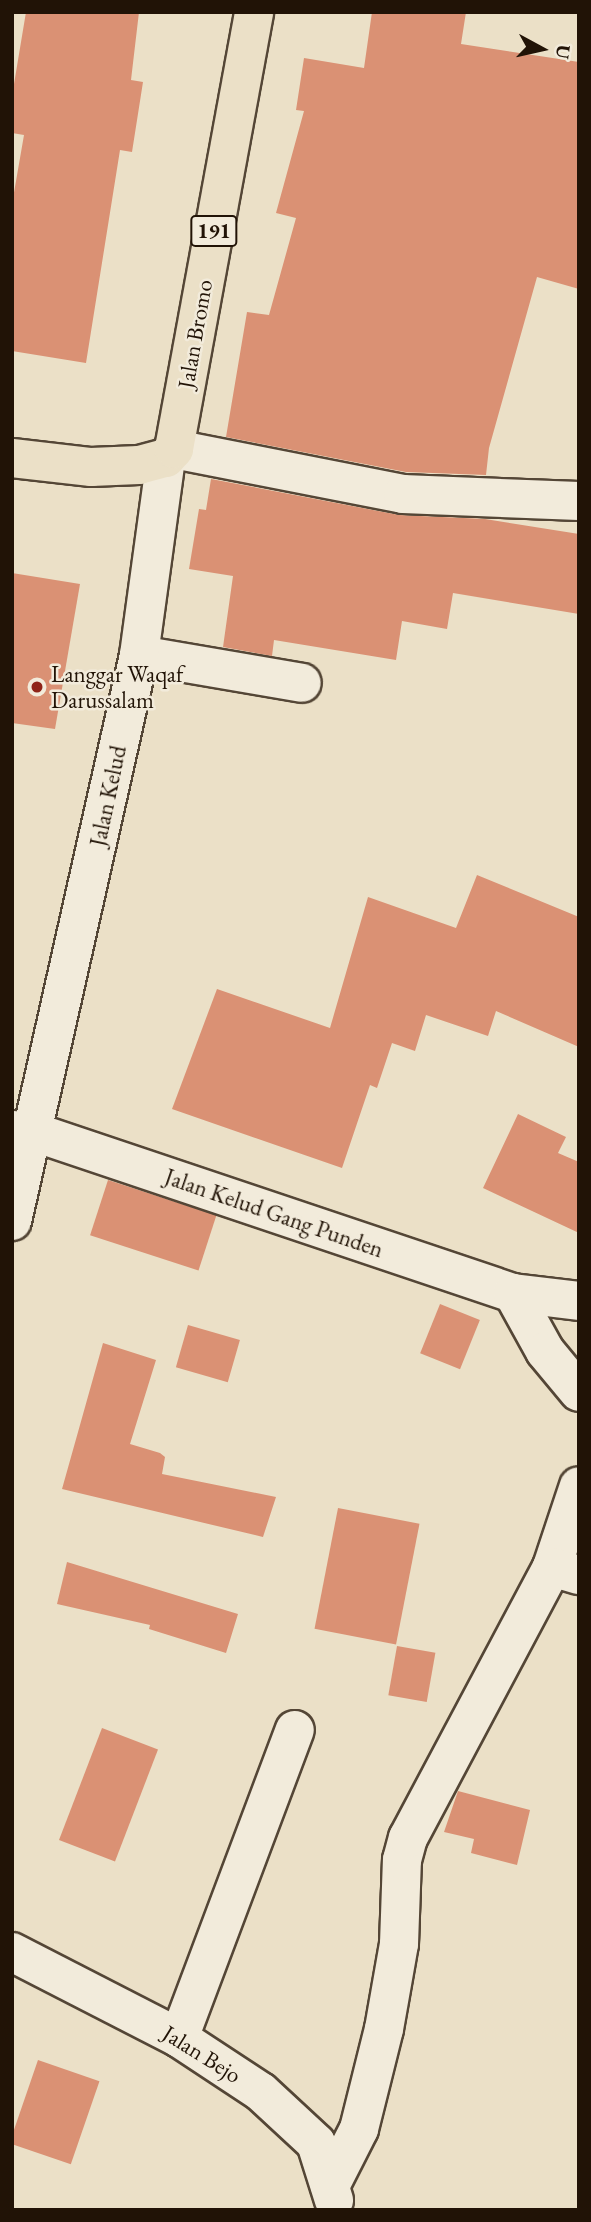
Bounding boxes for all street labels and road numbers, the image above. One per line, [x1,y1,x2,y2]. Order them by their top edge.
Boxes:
road number: 191 [190,214,238,248]
street label: Jalan Bromo [172,277,218,391]
street label: Jalan Kelud [84,743,132,849]
street label: Jalan Kelud Gang Punden [161,1163,387,1263]
street label: Jalan Bejo [158,2019,246,2089]

